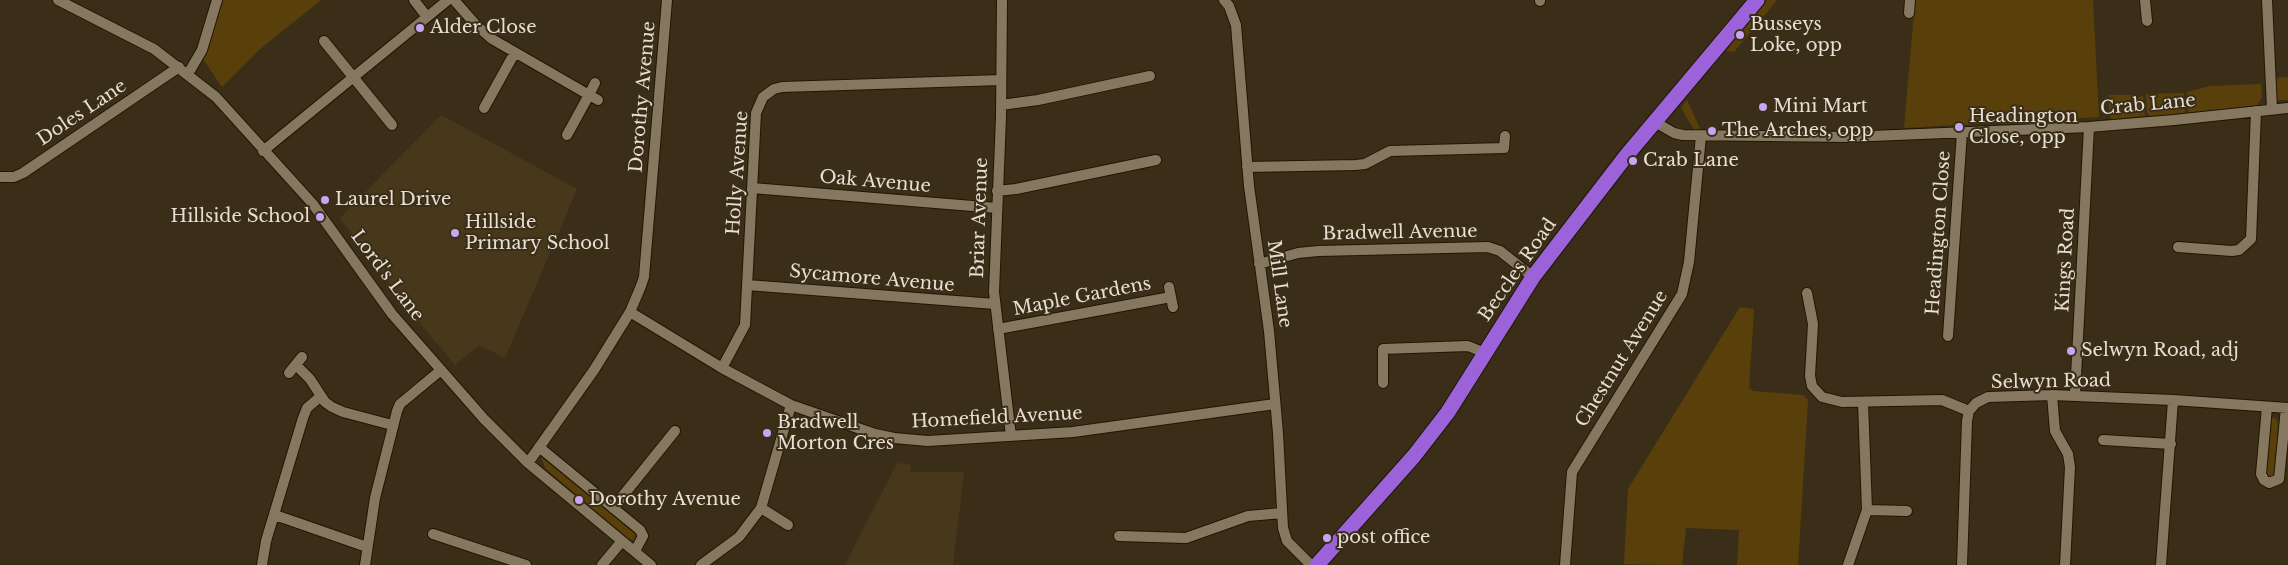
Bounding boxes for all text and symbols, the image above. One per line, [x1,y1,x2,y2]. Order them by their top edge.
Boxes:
place label: Busseys Loke, opp [1750,14,1842,56]
place label: Alder Close [430,17,537,39]
street label: Dorothy Avenue [626,20,660,174]
marker: Alder Close [414,22,426,34]
marker: Busseys Loke, opp [1734,29,1746,41]
street label: Doles Lane [33,75,131,151]
street label: Crab Lane [2099,90,2197,120]
place label: Mini Mart [1773,96,1867,118]
marker: Mini Mart [1757,101,1769,113]
place label: Headington Close, opp [1969,106,2078,148]
street label: Holly Avenue [723,110,753,236]
place label: The Arches, opp [1722,120,1873,142]
marker: Headington Close, opp [1953,121,1965,133]
marker: The Arches, opp [1706,125,1718,137]
place label: Crab Lane [1643,150,1739,172]
street label: Headington Close [1922,150,1956,316]
marker: Crab Lane [1627,155,1639,167]
street label: Briar Avenue [967,157,993,279]
street label: Oak Avenue [818,166,932,198]
place label: Laurel Drive [335,189,451,211]
marker: Laurel Drive [319,194,331,206]
place label: Hillside School [171,206,310,228]
street label: Kings Road [2052,207,2080,313]
marker: Hillside School [314,211,326,223]
place label: Hillside Primary School [465,212,610,254]
street label: Beccles Road [1475,214,1561,326]
street label: Bradwell Avenue [1322,221,1478,245]
street label: Lord's Lane [346,226,428,326]
marker: Hillside Primary School [449,227,461,239]
street label: Mill Lane [1262,239,1296,329]
street label: Sycamore Avenue [789,261,955,297]
street label: Maple Gardens [1011,273,1153,321]
street label: Chestnut Avenue [1571,287,1673,431]
place label: Selwyn Road, adj [2081,340,2239,362]
marker: Selwyn Road, adj [2065,345,2077,357]
street label: Selwyn Road [1991,370,2111,394]
street label: Homefield Avenue [911,403,1083,433]
place label: Bradwell Morton Cres [777,412,894,454]
marker: Bradwell Morton Cres [761,427,773,439]
place label: Dorothy Avenue [589,489,741,511]
marker: Dorothy Avenue [573,494,585,506]
place label: post office [1337,527,1430,549]
marker: post office [1321,532,1333,544]

